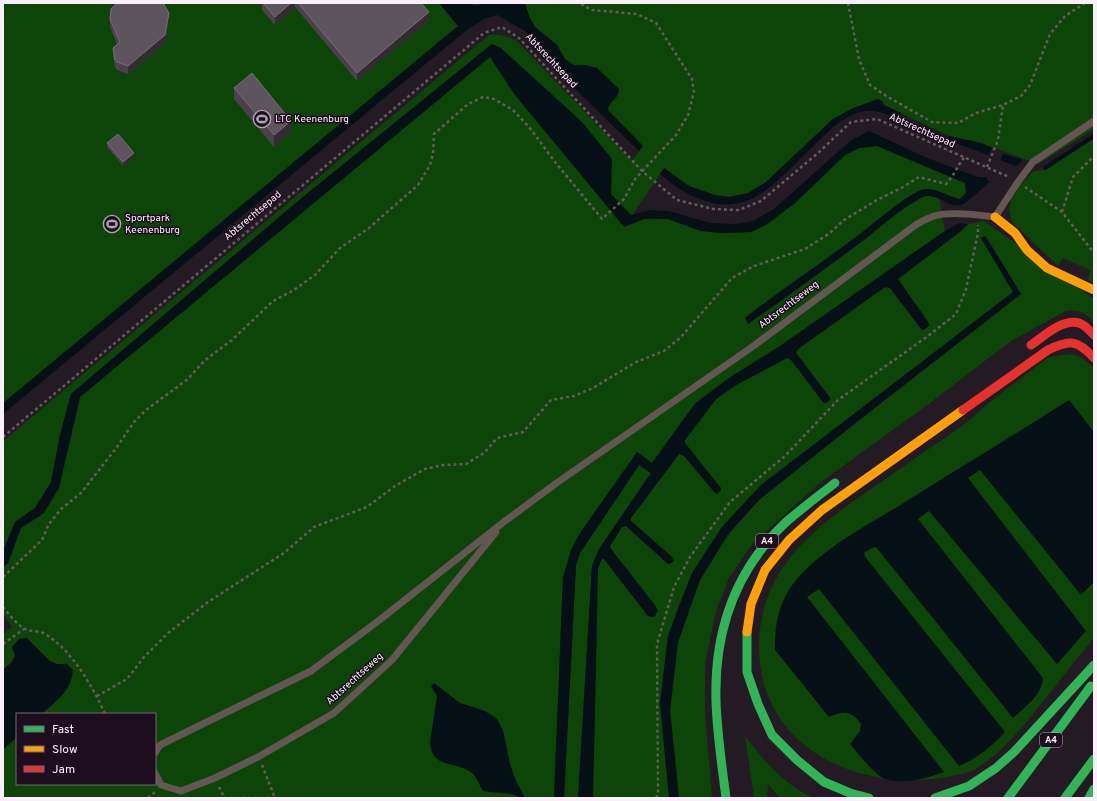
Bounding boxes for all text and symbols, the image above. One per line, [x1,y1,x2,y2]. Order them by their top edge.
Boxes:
street label: Abtsrechtsepad [522,31,580,91]
sports icon: LTC Keenenburg [252,109,272,129]
street label: Abtsrechtsepad [887,111,957,151]
place label: LTC Keenenburg [275,113,349,126]
street label: Abtsrechtsepad [222,188,284,244]
place label: Sportpark Keenenburg [125,212,180,237]
sports icon: Sportpark Keenenburg [102,214,122,234]
street label: Abtsrechtseweg [756,278,822,332]
road number: A4 [756,534,778,548]
street label: Abtsrechtseweg [324,650,386,708]
legend [16,713,156,785]
text: Fast [52,722,74,738]
road number: A4 [1040,733,1062,747]
text: Slow [52,742,78,758]
text: Jam [52,762,75,778]

